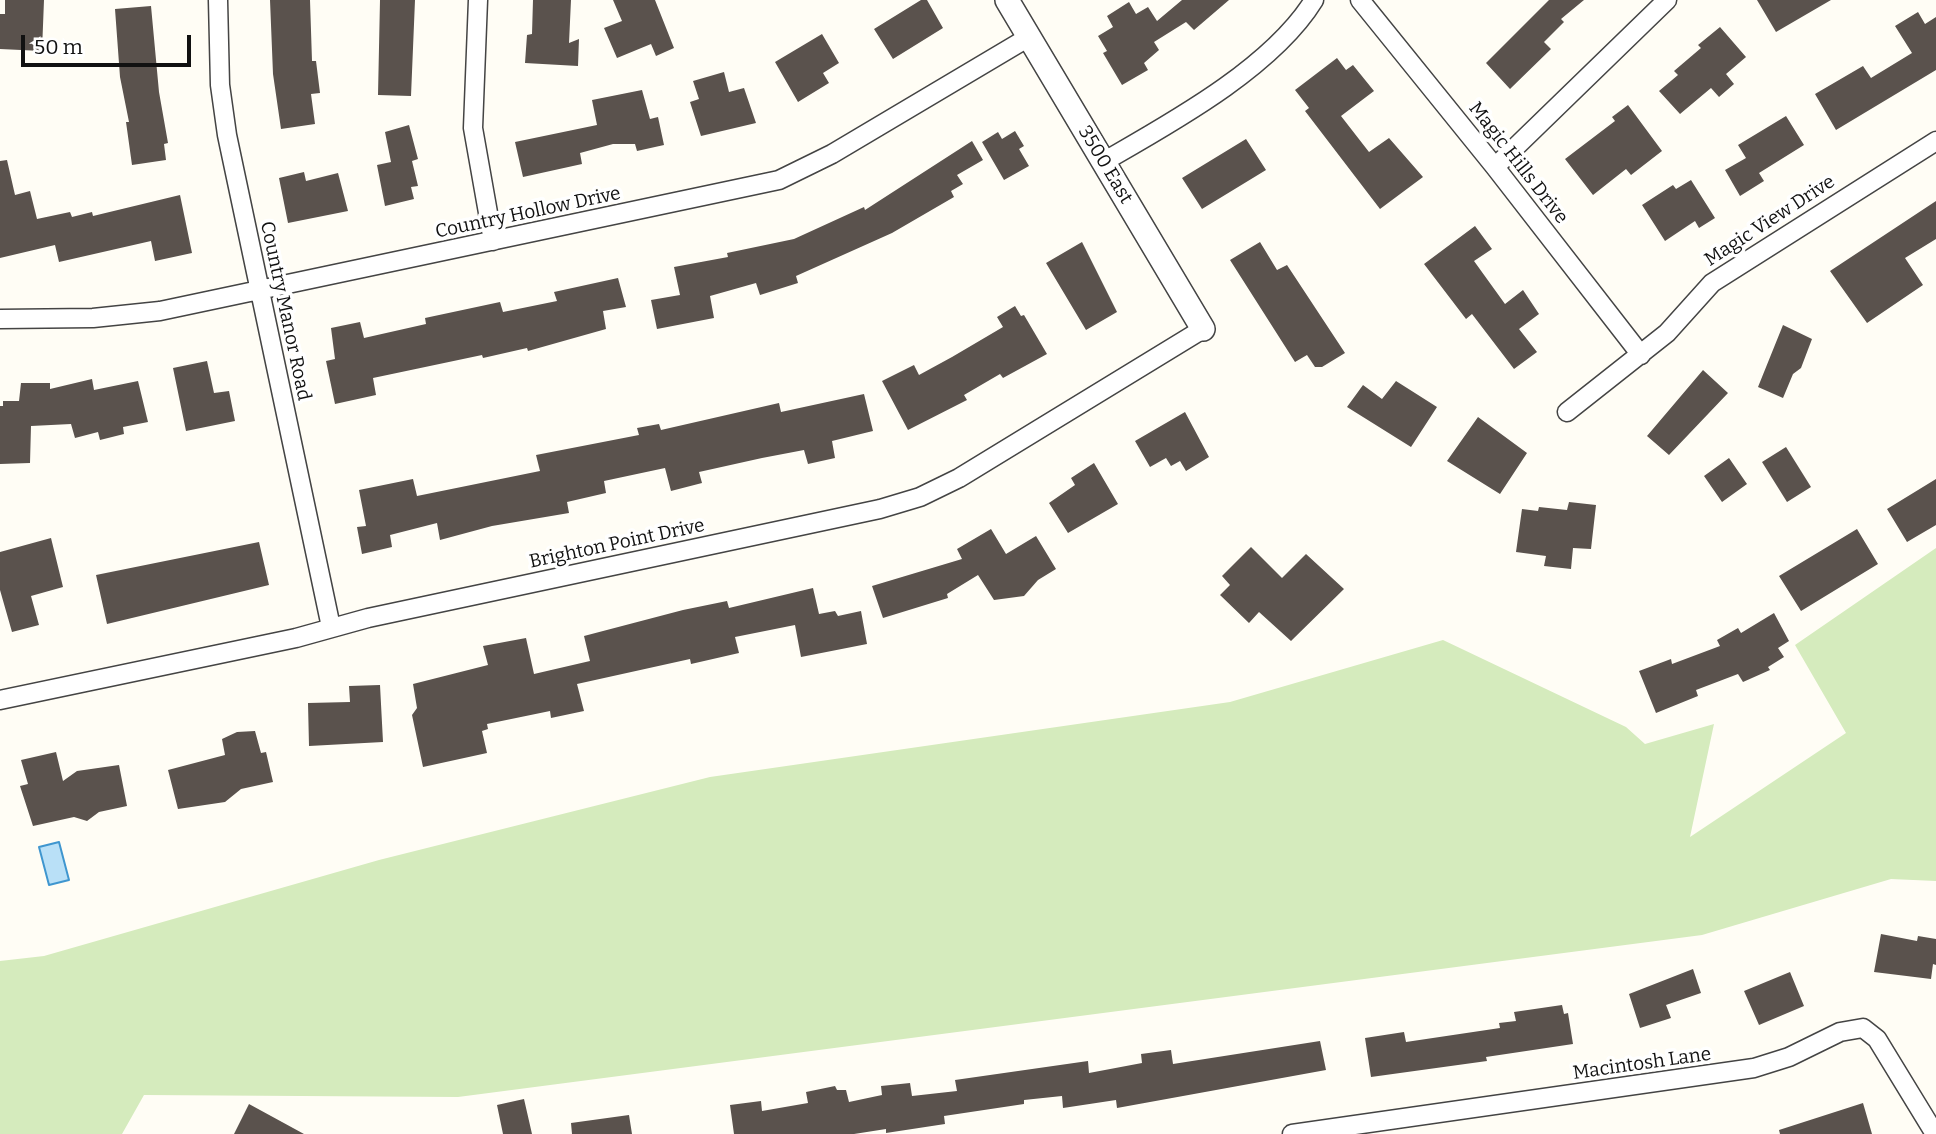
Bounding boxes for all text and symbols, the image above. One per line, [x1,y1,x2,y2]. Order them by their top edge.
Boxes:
scale bar [24,21,194,65]
text: 50 m [34,34,83,60]
street label: Magic Hills Drive [1463,98,1573,228]
street label: 3500 East [1073,122,1137,208]
street label: Magic View Drive [1701,170,1839,272]
street label: Country Hollow Drive [433,182,623,244]
street label: Country Manor Road [255,219,315,403]
street label: Brighton Point Drive [527,514,707,574]
street label: Macintosh Lane [1571,1043,1713,1085]

